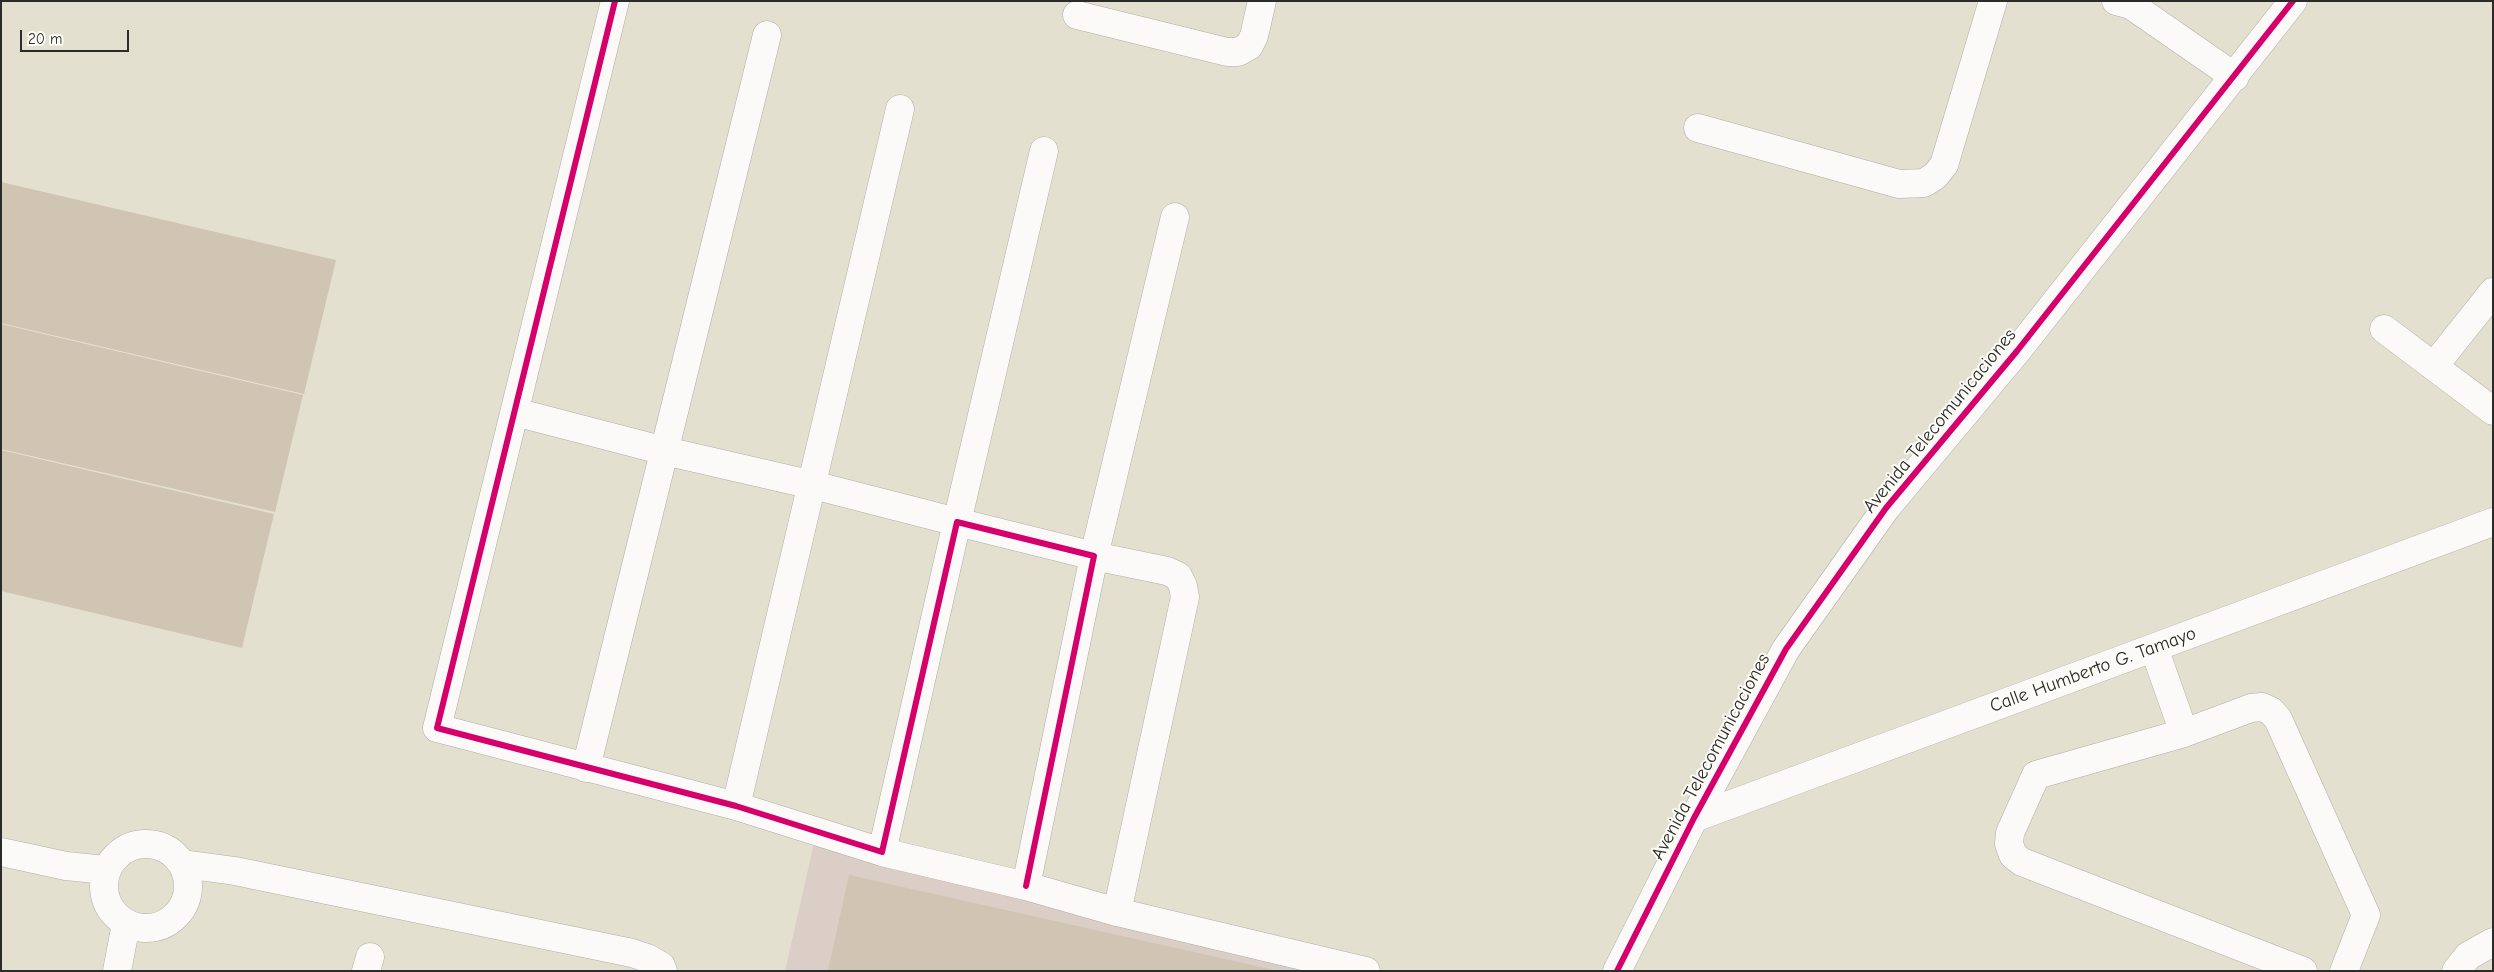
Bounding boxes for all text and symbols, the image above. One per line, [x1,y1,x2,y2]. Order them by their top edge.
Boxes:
scale bar [22,20,131,52]
text: 20 m [28,30,62,48]
street label: Avenida Telecomunicaciones [1859,324,2021,518]
street label: Calle Humberto G. Tamayo [1987,622,2199,718]
street label: Avenida Telecomunicaciones [1647,650,1775,864]

